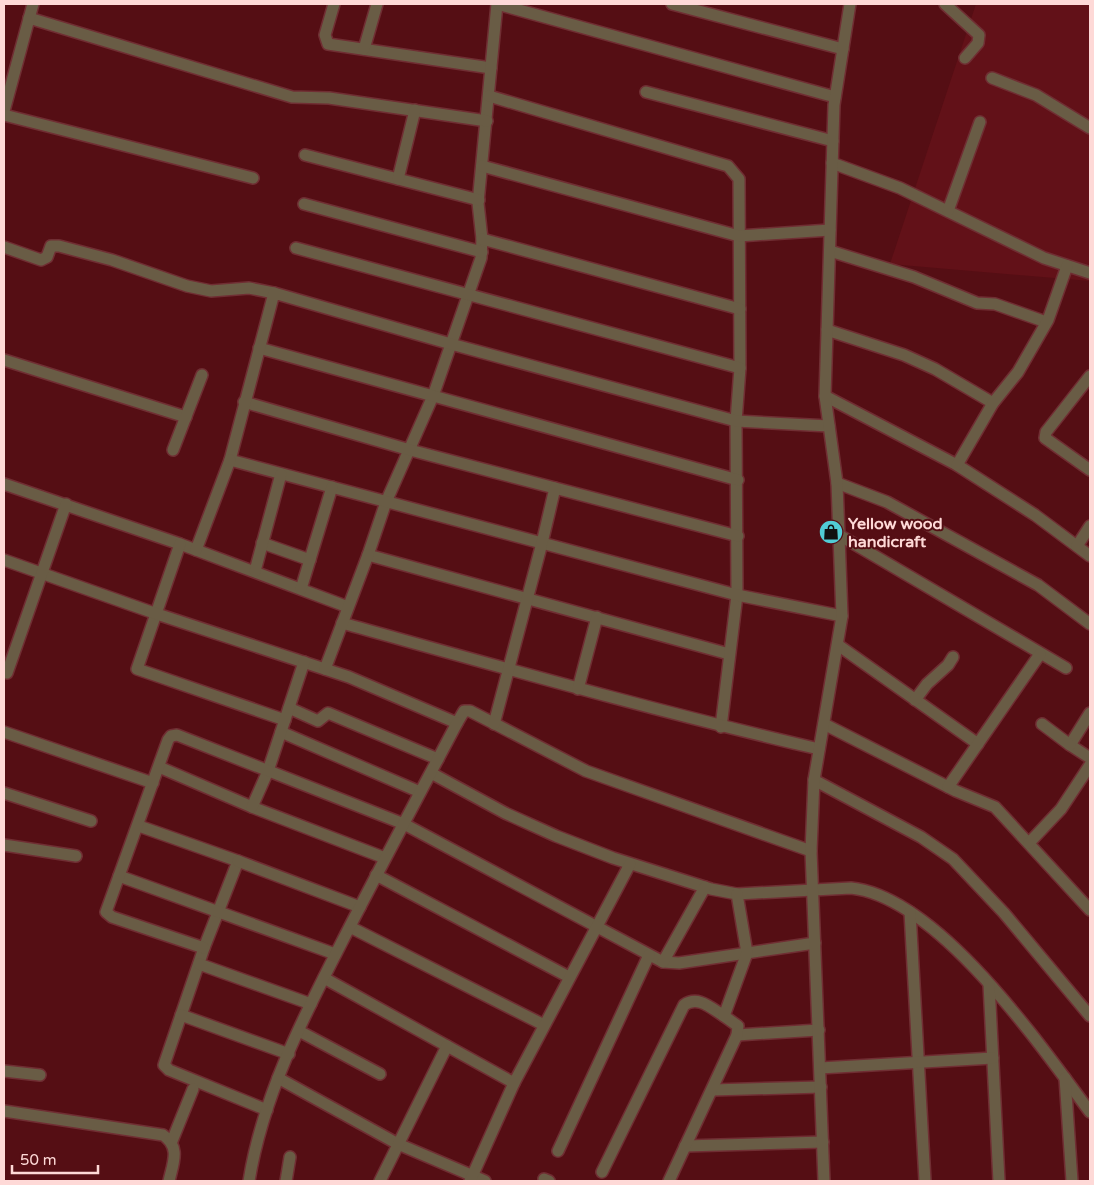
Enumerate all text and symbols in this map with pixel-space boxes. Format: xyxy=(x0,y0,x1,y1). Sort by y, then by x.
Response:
place label: Yellow wood handicraft xyxy=(848,514,943,552)
shop icon: Yellow wood handicraft xyxy=(818,519,844,545)
scale bar xyxy=(12,1142,99,1174)
text: 50 m xyxy=(20,1151,57,1169)

